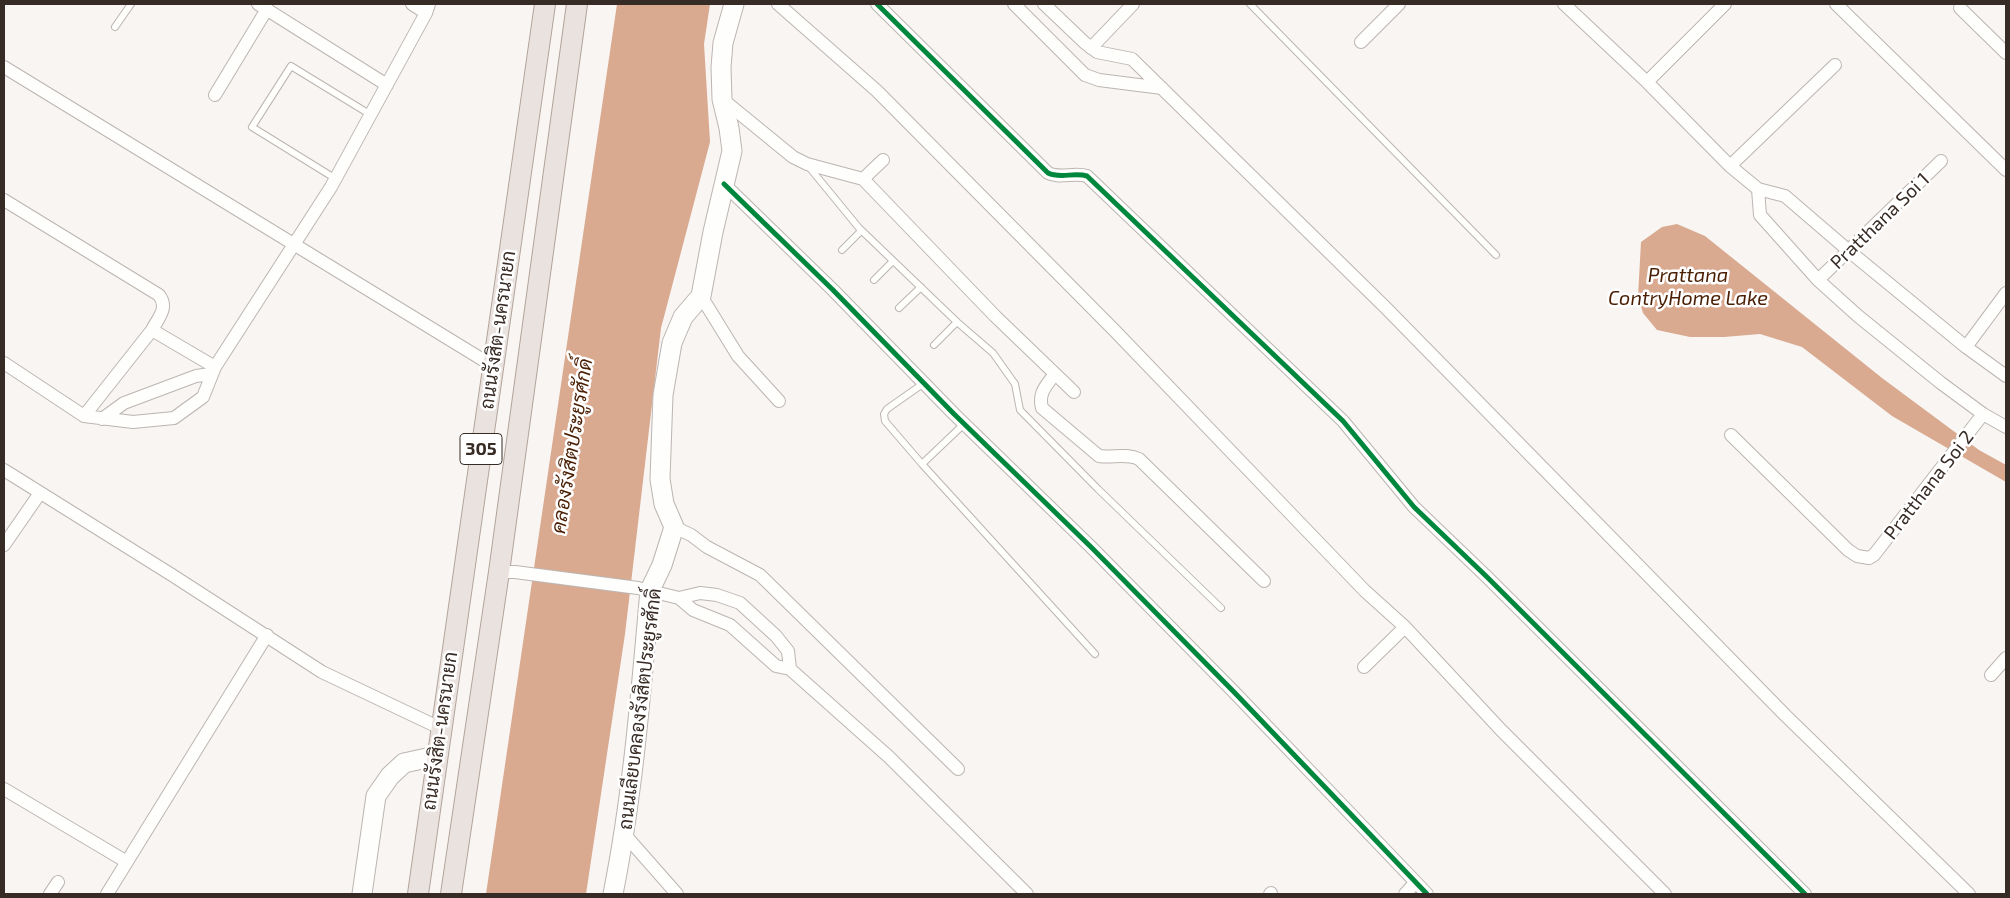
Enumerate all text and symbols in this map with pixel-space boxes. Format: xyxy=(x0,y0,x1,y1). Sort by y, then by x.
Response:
street label: Pratthana Soi 1 xyxy=(1826,168,1934,274)
street label: ถนนรังสิต-นครนายก xyxy=(476,249,520,411)
water label: Prattana ContryHome Lake xyxy=(1608,263,1768,310)
water label: คลองรังสิตประยูรศักดิ์ xyxy=(546,357,598,535)
street label: Pratthana Soi 2 xyxy=(1879,426,1979,544)
road number: 305 xyxy=(460,434,502,464)
street label: ถนนเลียบคลองรังสิตประยูรศักดิ์ xyxy=(614,587,666,831)
street label: ถนนรังสิต-นครนายก xyxy=(418,650,462,812)

